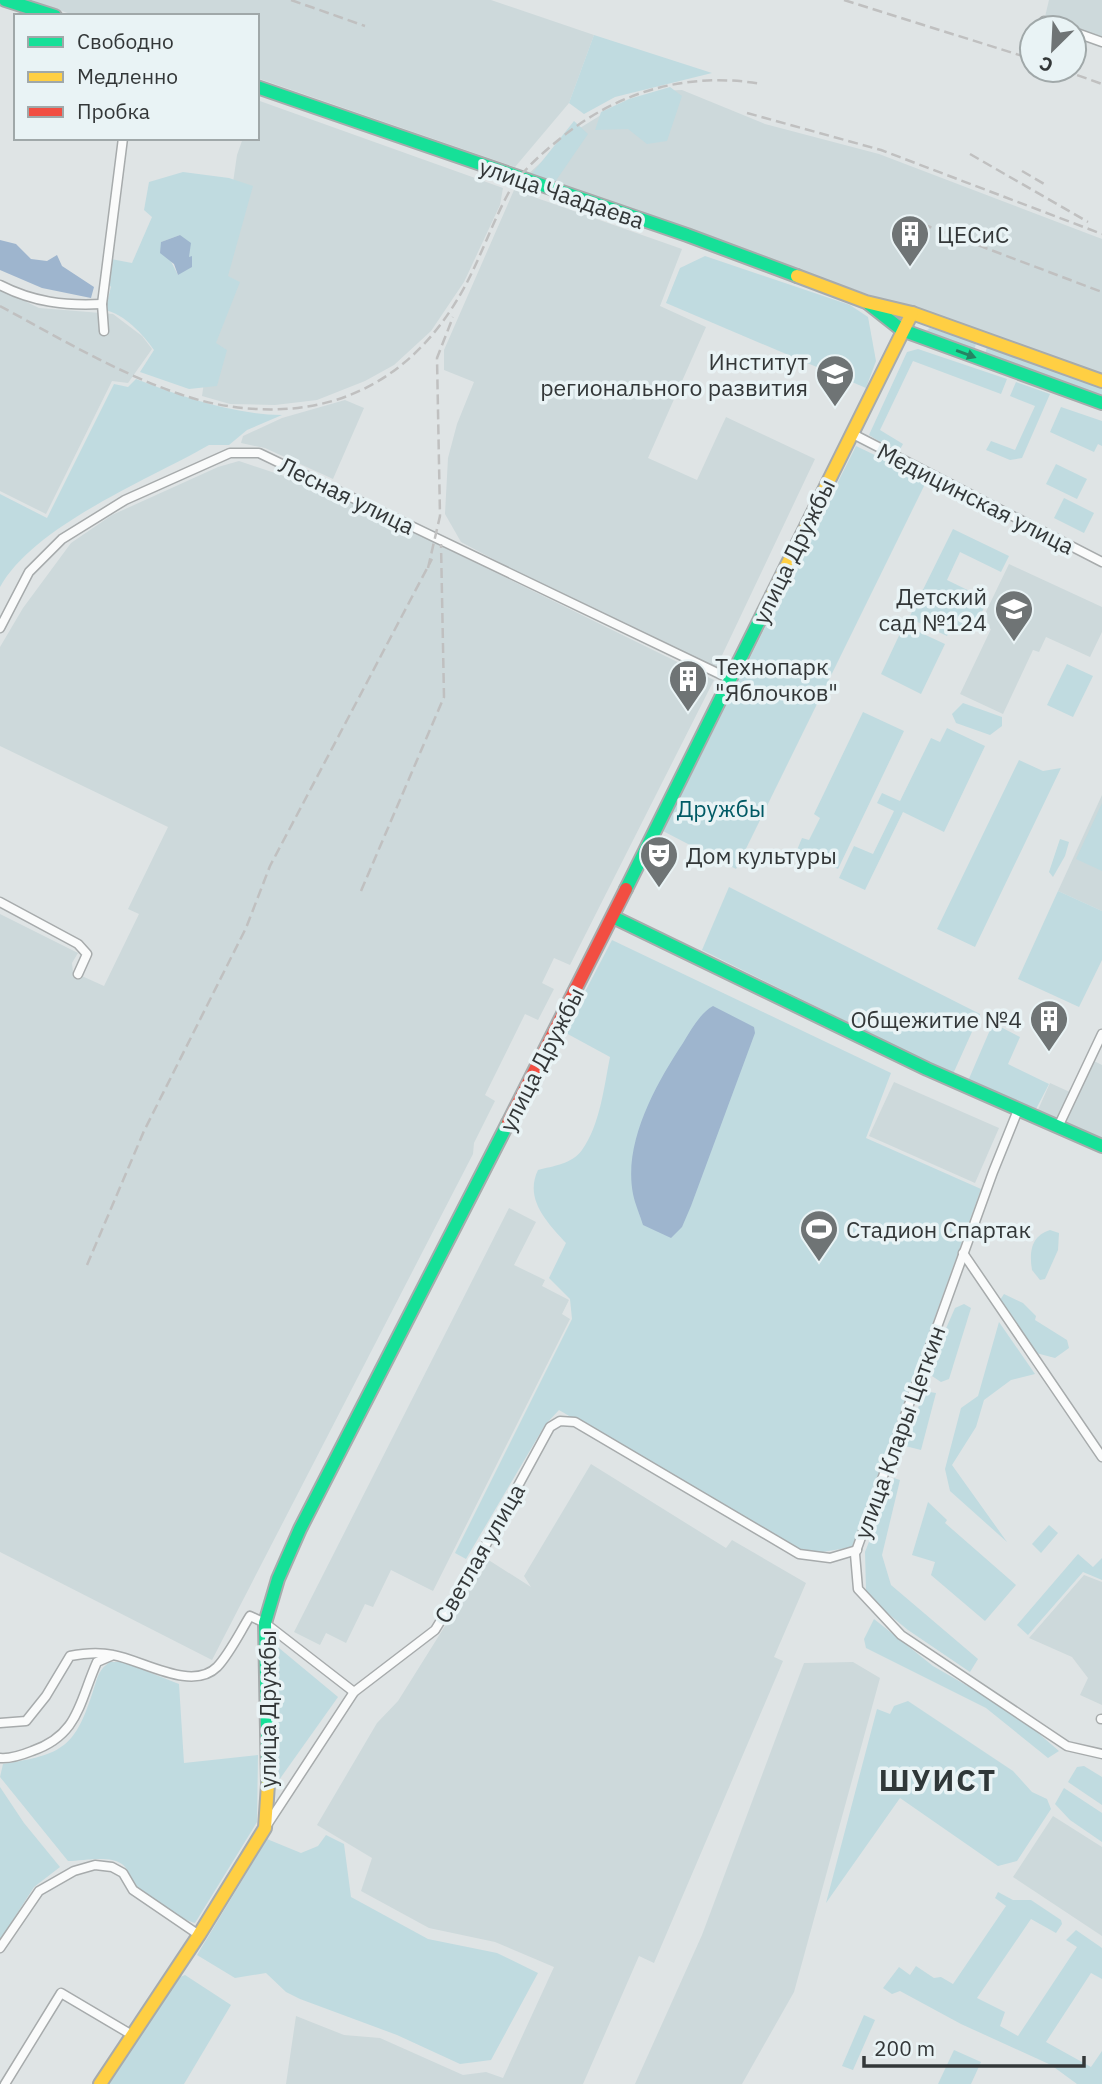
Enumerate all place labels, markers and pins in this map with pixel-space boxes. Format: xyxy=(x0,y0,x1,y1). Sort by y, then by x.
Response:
building icon: ЦЕСиС xyxy=(889,213,931,268)
place label: ЦЕСиС xyxy=(937,219,1009,249)
place label: Институт регионального развития xyxy=(540,346,808,402)
school or university icon: Институт регионального развития xyxy=(814,353,856,408)
place label: Детский сад №124 xyxy=(878,581,987,637)
school or university icon: Детский сад №124 xyxy=(993,588,1035,643)
place label: Технопарк "Яблочков" xyxy=(715,651,838,707)
building icon: Технопарк "Яблочков" xyxy=(667,658,709,713)
theatre icon: Дом культуры xyxy=(638,834,680,889)
place label: Дом культуры xyxy=(686,840,837,870)
building icon: Общежитие №4 xyxy=(1028,998,1070,1053)
place label: Общежитие №4 xyxy=(850,1004,1022,1034)
sports icon: Стадион Спартак xyxy=(798,1208,840,1263)
place label: Стадион Спартак xyxy=(846,1214,1031,1244)

